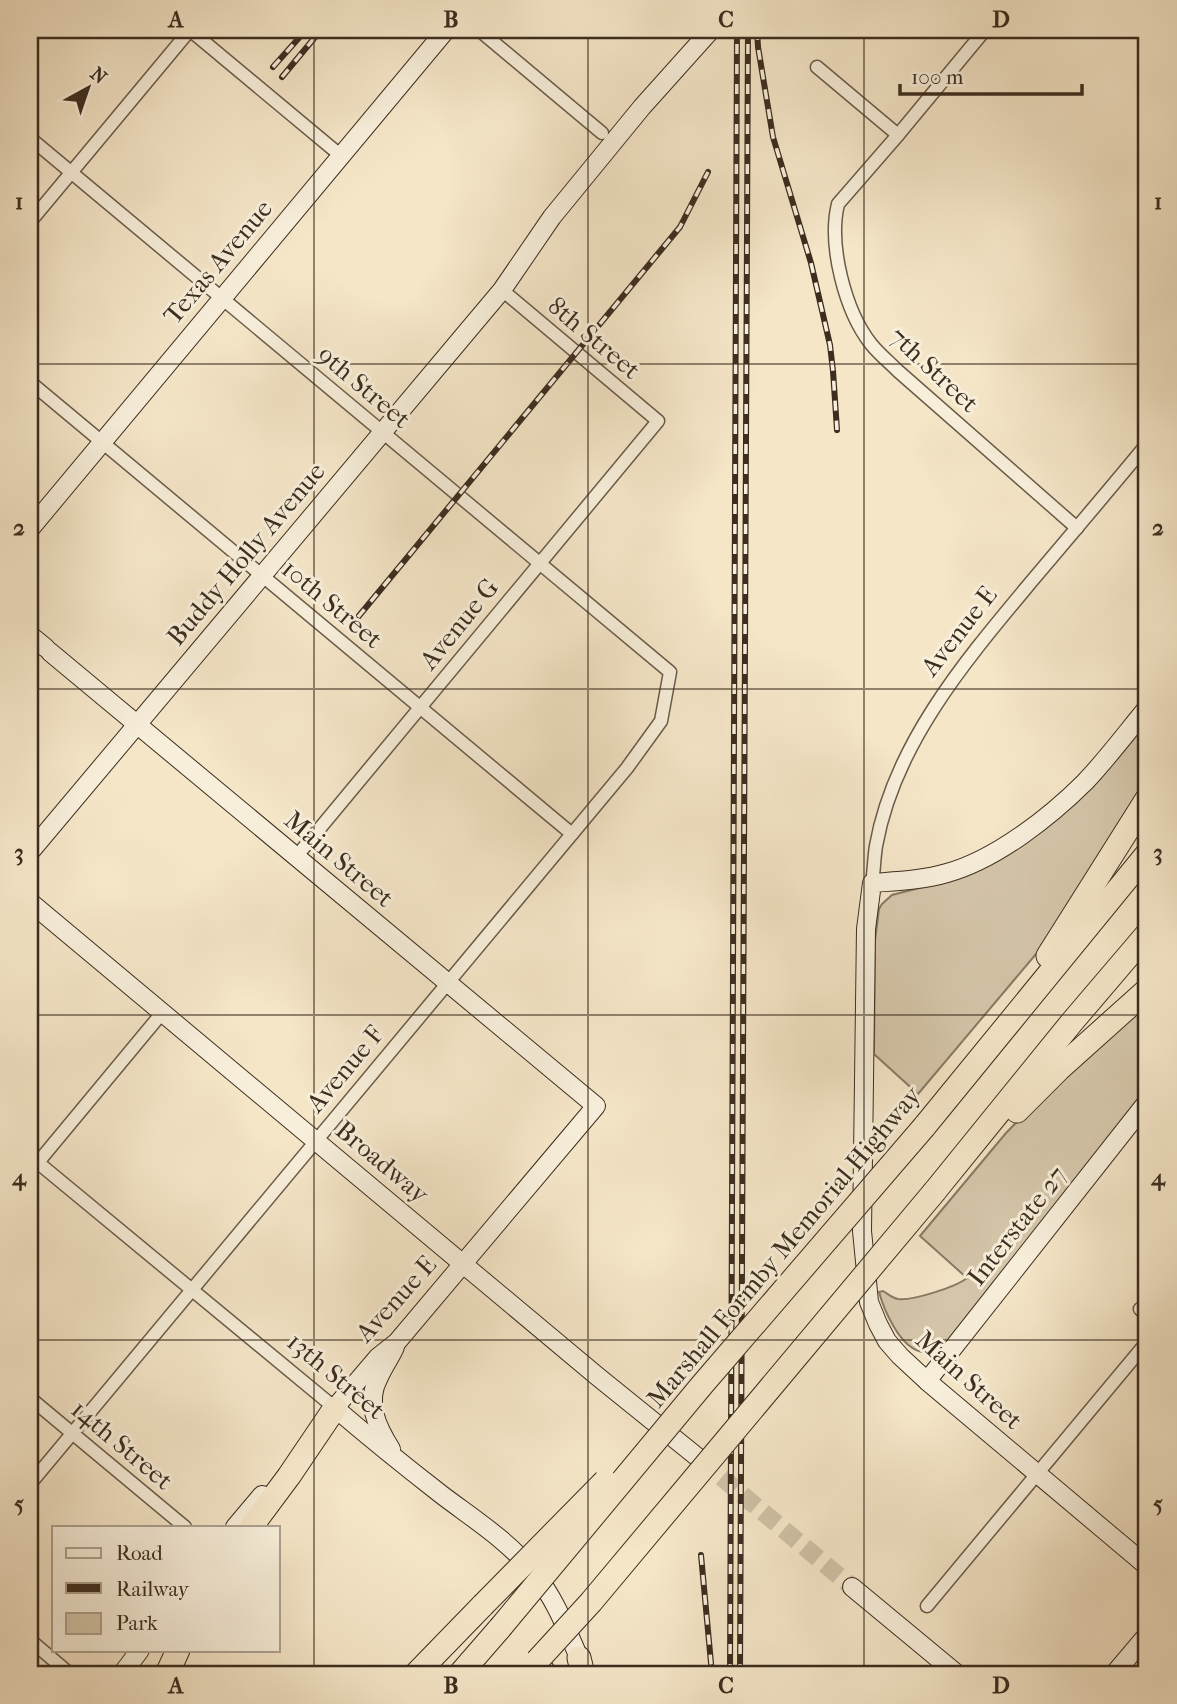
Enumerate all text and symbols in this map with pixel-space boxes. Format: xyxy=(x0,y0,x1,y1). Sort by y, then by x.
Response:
text: A xyxy=(167,6,185,33)
text: B xyxy=(444,6,459,33)
text: C xyxy=(718,6,734,33)
text: D xyxy=(992,6,1010,33)
north arrow xyxy=(52,52,122,122)
scale bar xyxy=(900,52,1082,96)
text: N xyxy=(86,63,111,89)
text: 100 m xyxy=(911,65,964,89)
text: 1 xyxy=(15,188,23,215)
text: 1 xyxy=(1154,188,1162,215)
street label: Texas Avenue xyxy=(157,193,279,330)
street label: 8th Street xyxy=(541,290,647,386)
street label: 7th Street xyxy=(883,321,986,420)
street label: 9th Street xyxy=(311,339,417,435)
street label: Buddy Holly Avenue xyxy=(160,456,332,652)
text: 2 xyxy=(13,514,25,541)
text: 2 xyxy=(1152,514,1164,541)
street label: 10th Street xyxy=(275,553,389,655)
street label: Avenue G xyxy=(412,572,505,676)
street label: Avenue E xyxy=(914,580,1004,683)
street label: Main Street xyxy=(278,804,400,914)
text: 3 xyxy=(14,839,24,866)
text: 3 xyxy=(1153,839,1163,866)
street label: Avenue F xyxy=(299,1019,390,1119)
street label: Marshall Formby Memorial Highway xyxy=(640,1079,928,1414)
street label: Broadway xyxy=(329,1114,436,1210)
street label: Interstate 27 xyxy=(961,1160,1073,1292)
text: 4 xyxy=(11,1164,27,1191)
text: 4 xyxy=(1150,1164,1166,1191)
street label: Avenue E xyxy=(349,1249,443,1349)
street label: Main Street xyxy=(909,1324,1029,1436)
street label: 13th Street xyxy=(281,1326,392,1426)
street label: 14th Street xyxy=(65,1394,180,1497)
text: 5 xyxy=(14,1490,24,1517)
text: 5 xyxy=(1153,1490,1163,1517)
legend xyxy=(52,1526,280,1652)
text: Road xyxy=(116,1541,163,1565)
text: Railway xyxy=(116,1577,190,1601)
text: Park xyxy=(116,1611,158,1635)
text: A xyxy=(167,1672,185,1699)
text: B xyxy=(444,1672,459,1699)
text: C xyxy=(718,1672,734,1699)
text: D xyxy=(992,1672,1010,1699)

